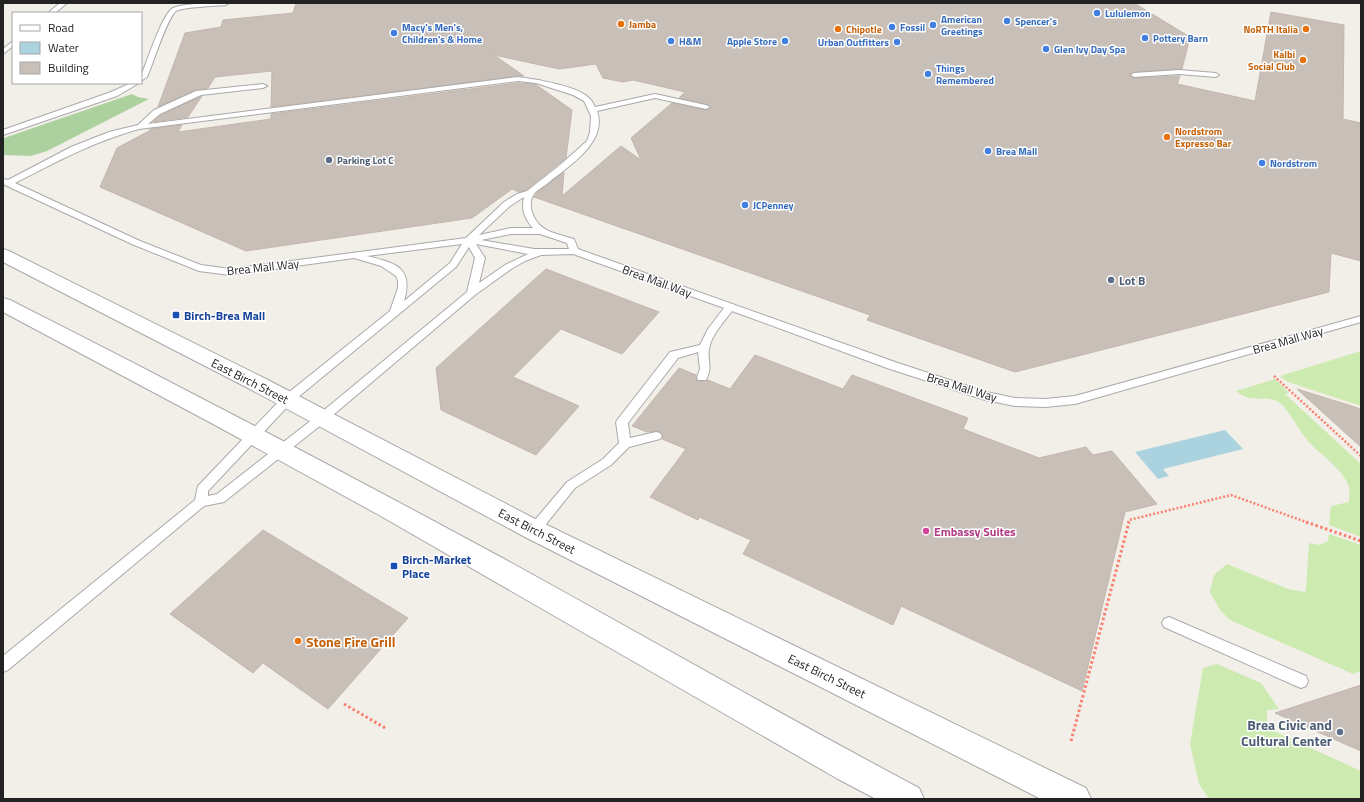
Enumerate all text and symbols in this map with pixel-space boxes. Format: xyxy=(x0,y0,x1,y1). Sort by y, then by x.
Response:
place label: Lululemon xyxy=(1105,6,1151,21)
marker: Lululemon xyxy=(1092,8,1102,18)
legend xyxy=(12,12,142,84)
place label: American Greetings xyxy=(941,12,983,39)
place label: Spencer's xyxy=(1015,14,1057,29)
marker: Spencer's xyxy=(1002,16,1012,26)
place label: Jamba xyxy=(629,17,656,32)
text: Road xyxy=(48,18,74,37)
marker: Jamba xyxy=(616,19,626,29)
place label: Macy's Men's, Children's & Home xyxy=(402,20,482,47)
place label: Fossil xyxy=(900,20,925,35)
marker: American Greetings xyxy=(928,20,938,30)
place label: Chipotle xyxy=(846,22,882,37)
marker: Fossil xyxy=(887,22,897,32)
place label: NoRTH Italia xyxy=(1243,22,1298,37)
marker: Chipotle xyxy=(833,24,843,34)
marker: NoRTH Italia xyxy=(1301,24,1311,34)
marker: Macy's Men's, Children's & Home xyxy=(389,28,399,38)
place label: Pottery Barn xyxy=(1153,31,1208,46)
marker: Pottery Barn xyxy=(1140,33,1150,43)
place label: H&M xyxy=(679,34,701,49)
place label: Apple Store xyxy=(727,34,777,49)
place label: Urban Outfitters xyxy=(818,35,889,50)
marker: H&M xyxy=(666,36,676,46)
marker: Apple Store xyxy=(780,36,790,46)
marker: Urban Outfitters xyxy=(892,37,902,47)
text: Water xyxy=(48,38,79,57)
place label: Glen Ivy Day Spa xyxy=(1054,42,1125,57)
marker: Glen Ivy Day Spa xyxy=(1041,44,1051,54)
place label: Kalbi Social Club xyxy=(1248,47,1296,74)
marker: Kalbi Social Club xyxy=(1298,55,1308,65)
text: Building xyxy=(48,58,89,77)
place label: Things Remembered xyxy=(936,61,994,88)
marker: Things Remembered xyxy=(923,69,933,79)
place label: Nordstrom Expresso Bar xyxy=(1175,124,1232,151)
marker: Nordstrom Expresso Bar xyxy=(1162,132,1172,142)
place label: Brea Mall xyxy=(996,144,1038,159)
marker: Brea Mall xyxy=(983,146,993,156)
place label: Parking Lot C xyxy=(337,153,394,168)
marker: Parking Lot C xyxy=(324,155,334,165)
place label: Nordstrom xyxy=(1270,156,1317,171)
marker: Nordstrom xyxy=(1257,158,1267,168)
place label: JCPenney xyxy=(753,198,794,213)
marker: JCPenney xyxy=(740,200,750,210)
street label: Brea Mall Way xyxy=(226,254,300,280)
street label: Brea Mall Way xyxy=(620,260,695,302)
place label: Lot B xyxy=(1119,271,1145,290)
marker: Lot B xyxy=(1106,275,1116,285)
place label: Birch-Brea Mall xyxy=(184,306,265,325)
marker: Birch-Brea Mall xyxy=(171,310,181,320)
street label: Brea Mall Way xyxy=(1250,321,1326,359)
street label: East Birch Street xyxy=(208,353,293,409)
street label: Brea Mall Way xyxy=(924,367,1000,407)
street label: East Birch Street xyxy=(495,503,580,559)
place label: Embassy Suites xyxy=(934,522,1016,541)
marker: Embassy Suites xyxy=(921,526,931,536)
place label: Birch-Market Place xyxy=(402,550,472,583)
marker: Birch-Market Place xyxy=(389,561,399,571)
place label: Stone Fire Grill xyxy=(306,631,395,652)
marker: Stone Fire Grill xyxy=(293,636,303,646)
street label: East Birch Street xyxy=(785,649,870,703)
place label: Brea Civic and Cultural Center xyxy=(1241,714,1332,751)
marker: Brea Civic and Cultural Center xyxy=(1335,727,1345,737)

